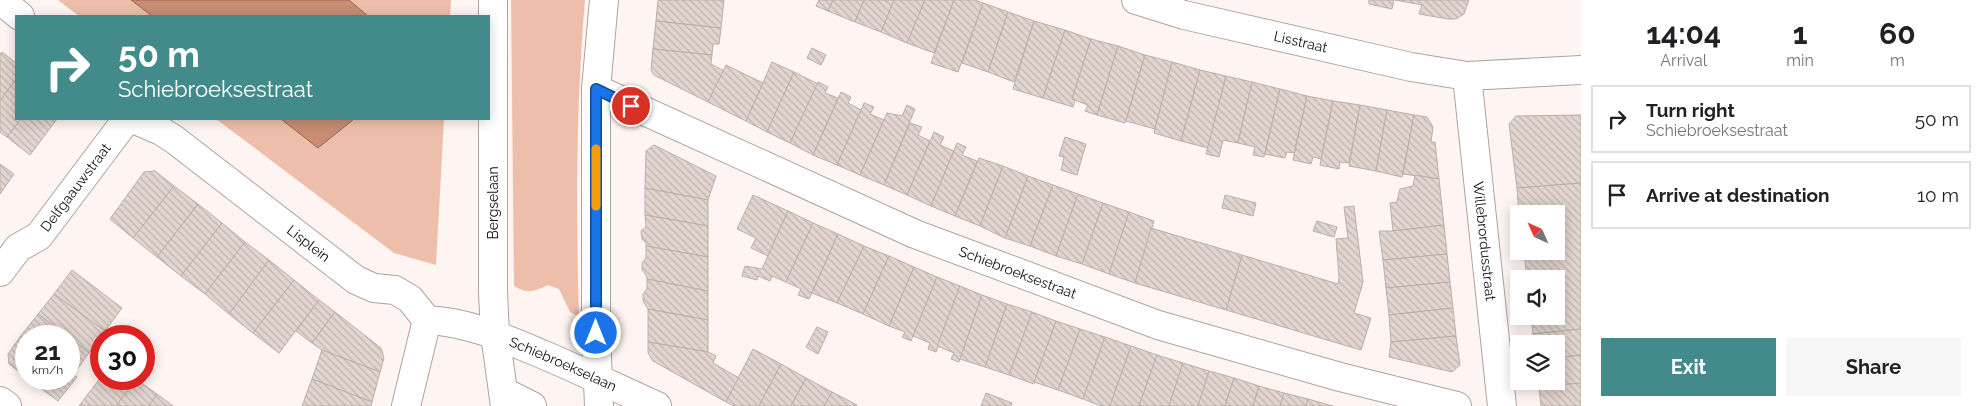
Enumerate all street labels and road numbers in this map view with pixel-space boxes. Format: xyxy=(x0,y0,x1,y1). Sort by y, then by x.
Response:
street label: Lisstraat xyxy=(1272,28,1329,56)
street label: Delfgaauwstraat xyxy=(37,140,114,235)
street label: Bergselaan xyxy=(485,166,501,240)
street label: Willebrordusstraat xyxy=(1470,181,1499,302)
street label: Lisplein xyxy=(284,222,333,265)
street label: Schiebroeksestraat xyxy=(957,243,1079,302)
street label: Schiebroekselaan xyxy=(507,333,619,394)

